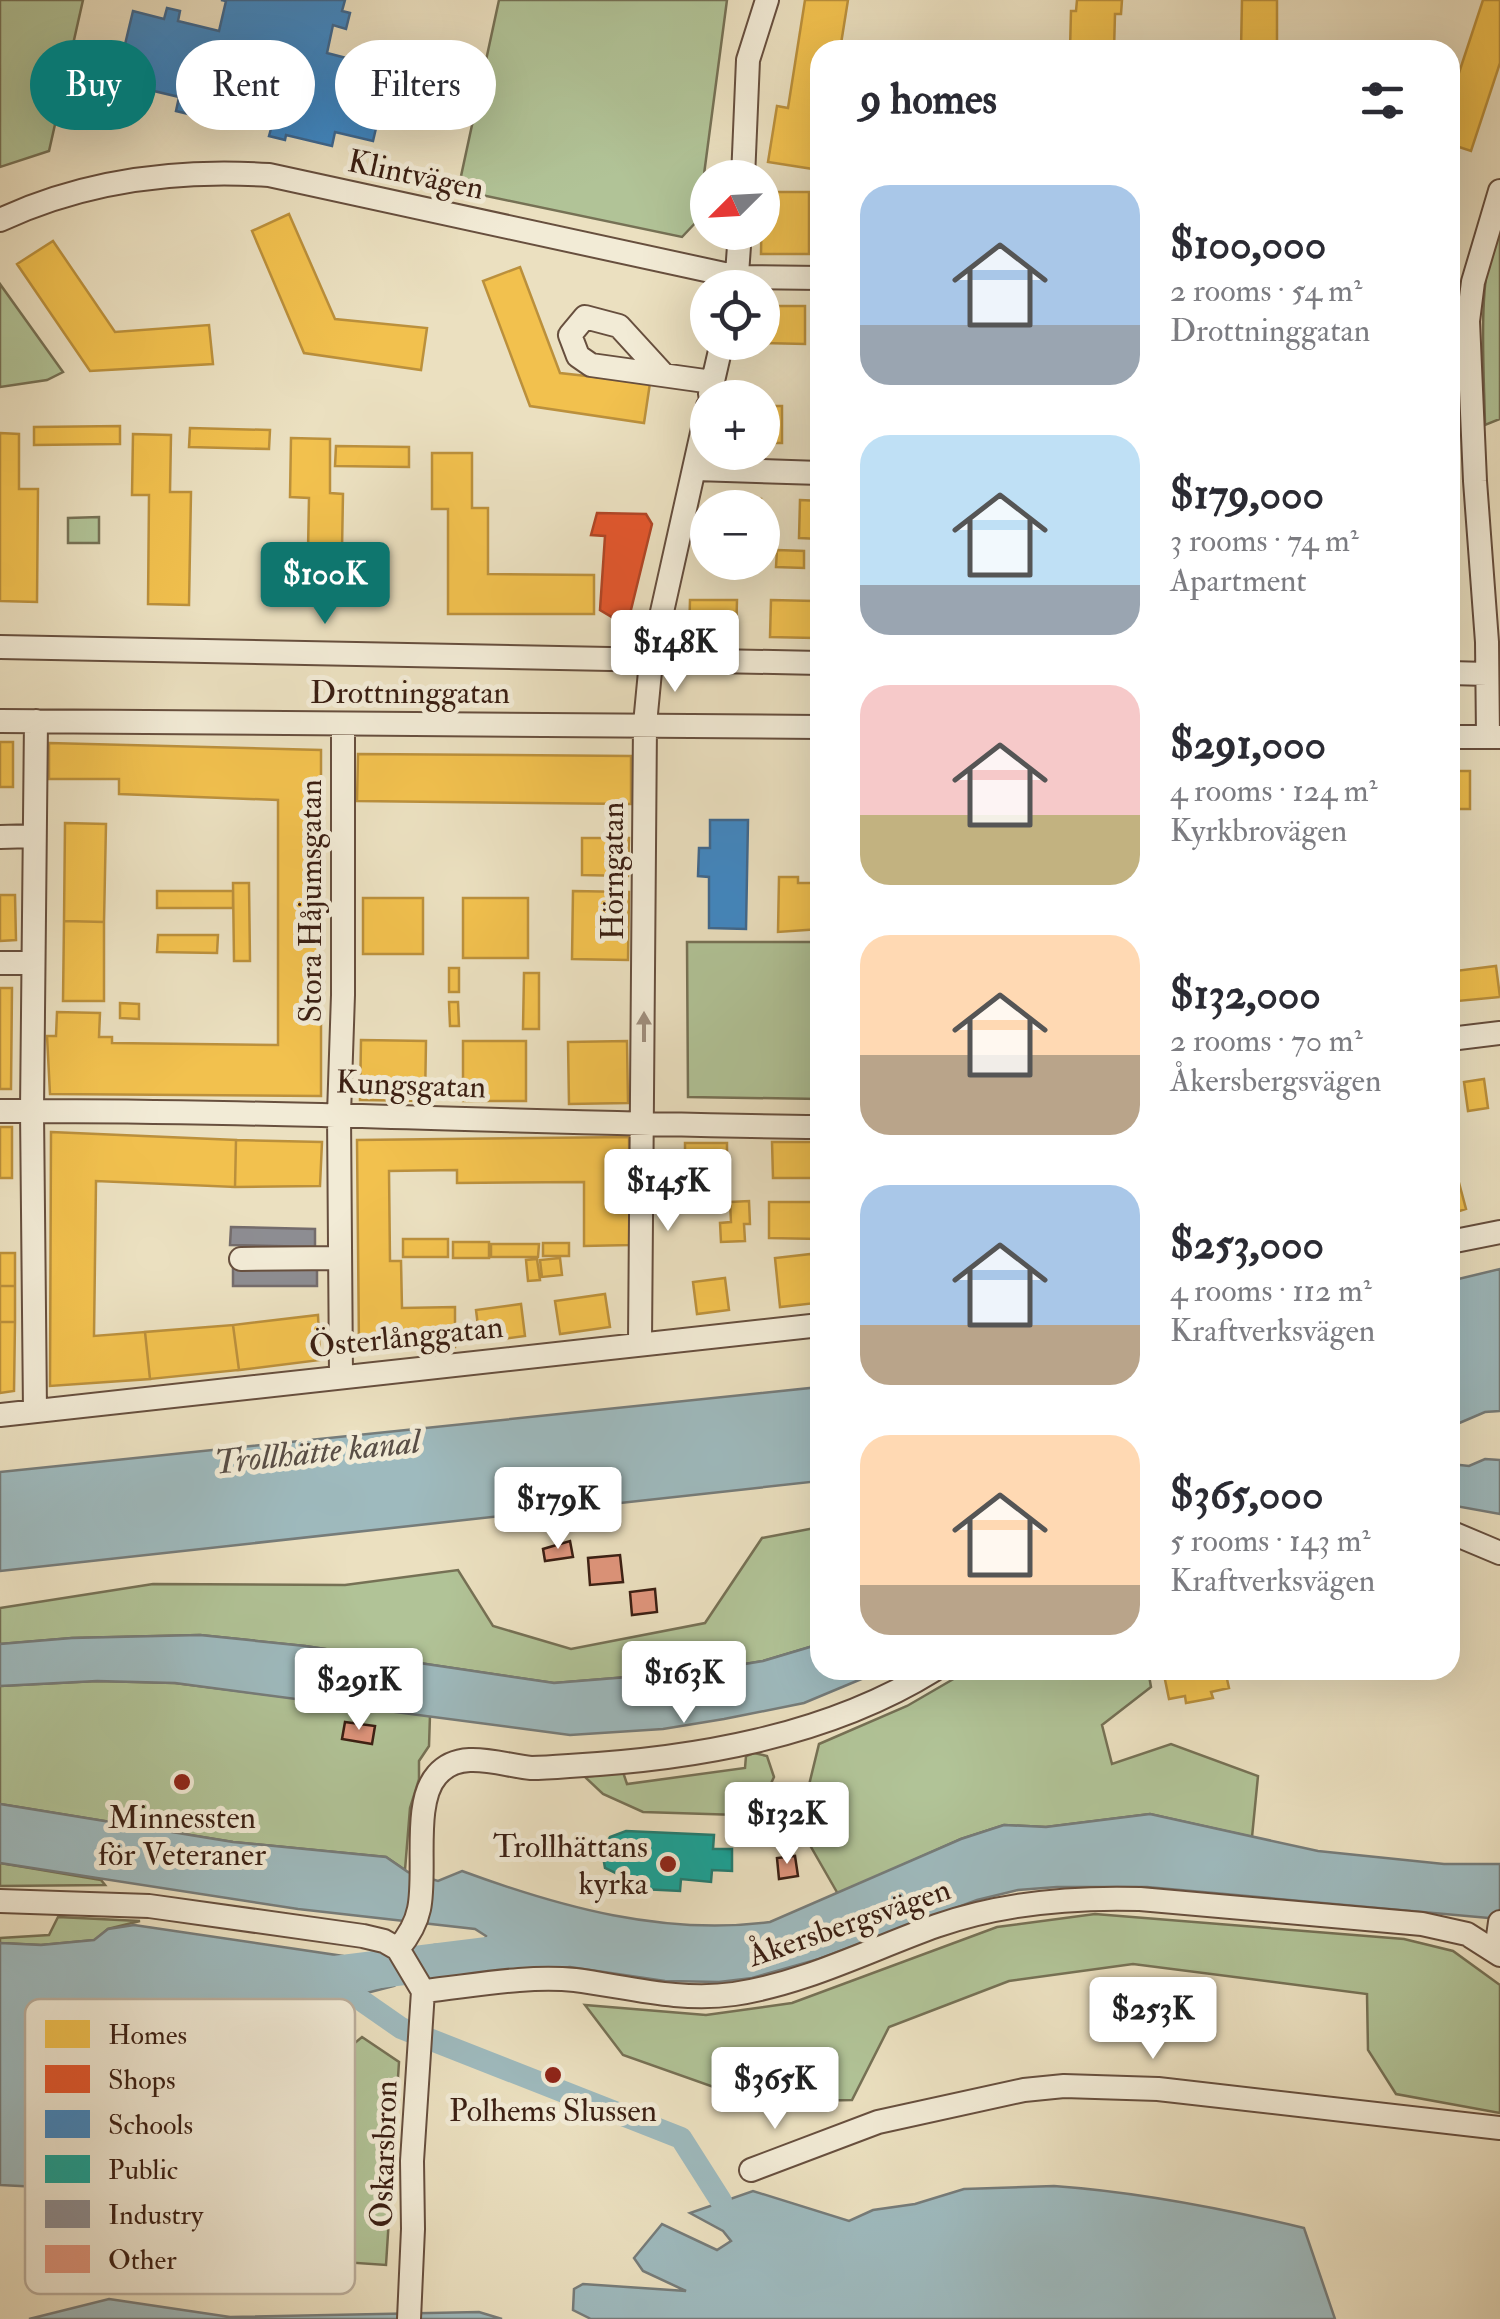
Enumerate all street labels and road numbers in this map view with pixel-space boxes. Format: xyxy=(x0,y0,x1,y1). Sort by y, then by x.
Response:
street label: Klintvägen xyxy=(344,141,488,209)
street label: Drottninggatan xyxy=(310,673,510,713)
street label: Stora Håjumsgatan xyxy=(291,779,331,1023)
street label: Hörngatan xyxy=(593,802,633,940)
street label: Kungsgatan xyxy=(335,1062,487,1108)
street label: Österlånggatan xyxy=(307,1307,505,1367)
street label: Åkersbergsvägen xyxy=(742,1870,956,1977)
street label: Oskarsbron xyxy=(361,2080,407,2228)

